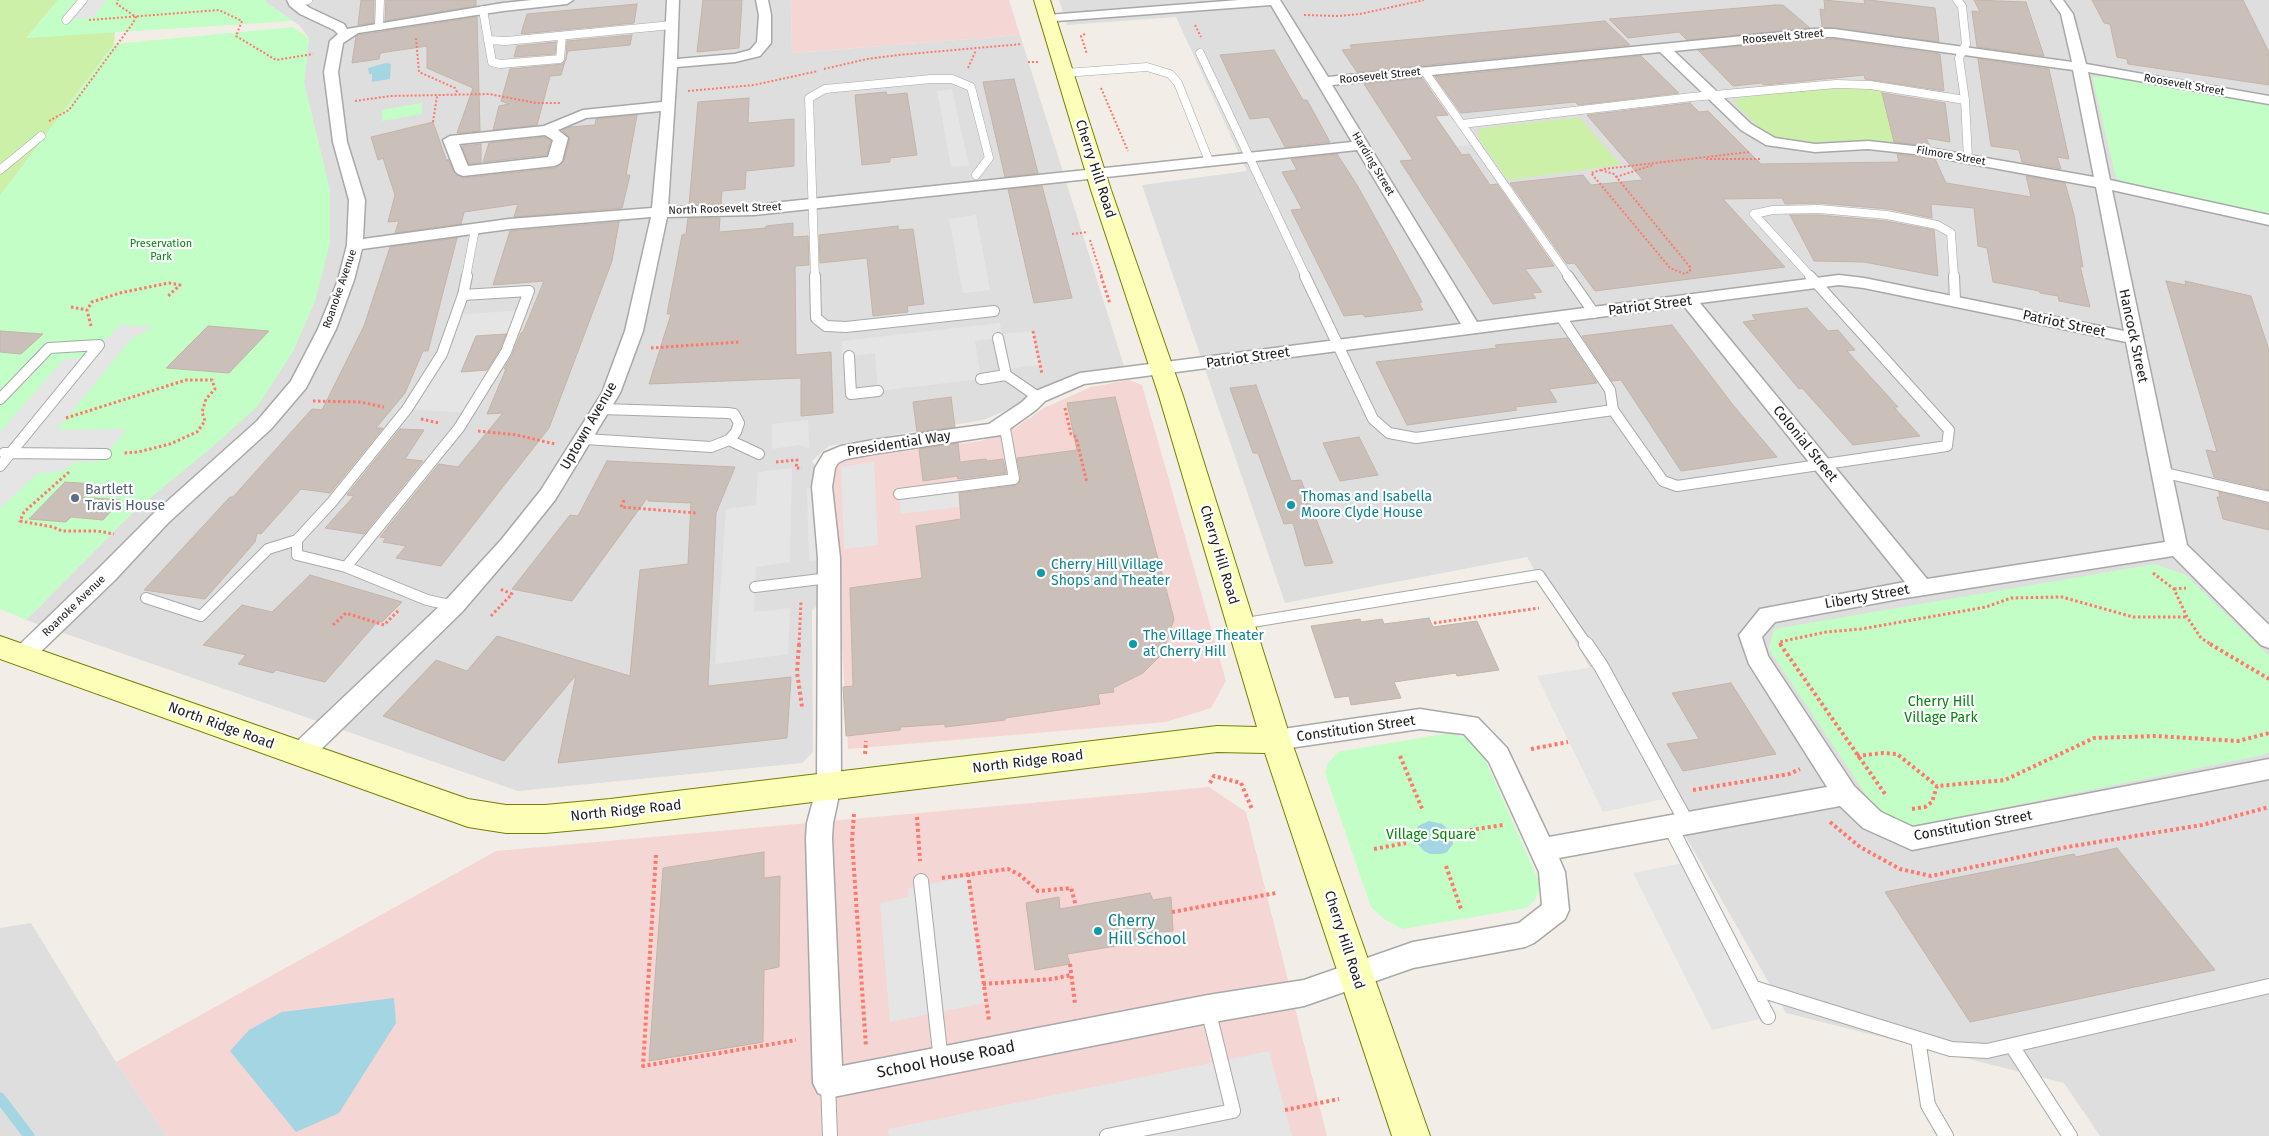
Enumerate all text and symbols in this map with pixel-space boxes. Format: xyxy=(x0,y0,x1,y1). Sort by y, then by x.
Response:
street label: Roosevelt Street xyxy=(1742,27,1824,47)
street label: Roosevelt Street xyxy=(1339,65,1421,87)
street label: Roosevelt Street xyxy=(2143,71,2225,99)
street label: Cherry Hill Road xyxy=(1071,118,1119,220)
street label: Harding Street xyxy=(1349,130,1397,198)
street label: Filmore Street xyxy=(1915,143,1987,169)
street label: North Roosevelt Street xyxy=(668,200,782,218)
park label: Preservation Park xyxy=(130,237,192,263)
street label: Roanoke Avenue xyxy=(320,248,360,330)
street label: Hancock Street xyxy=(2115,288,2151,384)
street label: Patriot Street xyxy=(1607,293,1693,319)
street label: Patriot Street xyxy=(2021,307,2107,341)
street label: Patriot Street xyxy=(1205,344,1291,372)
street label: Uptown Avenue xyxy=(557,379,621,473)
street label: Colonial Street xyxy=(1769,402,1841,486)
street label: Presidential Way xyxy=(846,427,952,461)
place label: Bartlett Travis House xyxy=(85,482,165,514)
place label: Thomas and Isabella Moore Clyde House xyxy=(1301,489,1432,522)
marker: Bartlett Travis House xyxy=(69,492,81,504)
marker: Thomas and Isabella Moore Clyde House xyxy=(1285,499,1297,511)
street label: Cherry Hill Road xyxy=(1196,503,1242,607)
place label: Cherry Hill Village Shops and Theater xyxy=(1051,557,1170,590)
marker: Cherry Hill Village Shops and Theater xyxy=(1035,567,1047,579)
street label: Roanoke Avenue xyxy=(40,573,108,639)
street label: Liberty Street xyxy=(1823,581,1911,613)
place label: The Village Theater at Cherry Hill xyxy=(1143,628,1264,660)
marker: The Village Theater at Cherry Hill xyxy=(1127,638,1139,650)
park label: Cherry Hill Village Park xyxy=(1904,694,1978,726)
street label: North Ridge Road xyxy=(166,699,276,753)
street label: Constitution Street xyxy=(1296,712,1416,746)
street label: North Ridge Road xyxy=(972,747,1084,777)
street label: North Ridge Road xyxy=(570,797,682,825)
street label: Constitution Street xyxy=(1913,807,2033,845)
park label: Village Square xyxy=(1386,827,1476,843)
street label: Cherry Hill Road xyxy=(1320,889,1368,991)
place label: Cherry Hill School xyxy=(1108,912,1186,950)
marker: Cherry Hill School xyxy=(1092,925,1104,937)
street label: School House Road xyxy=(875,1037,1017,1083)

